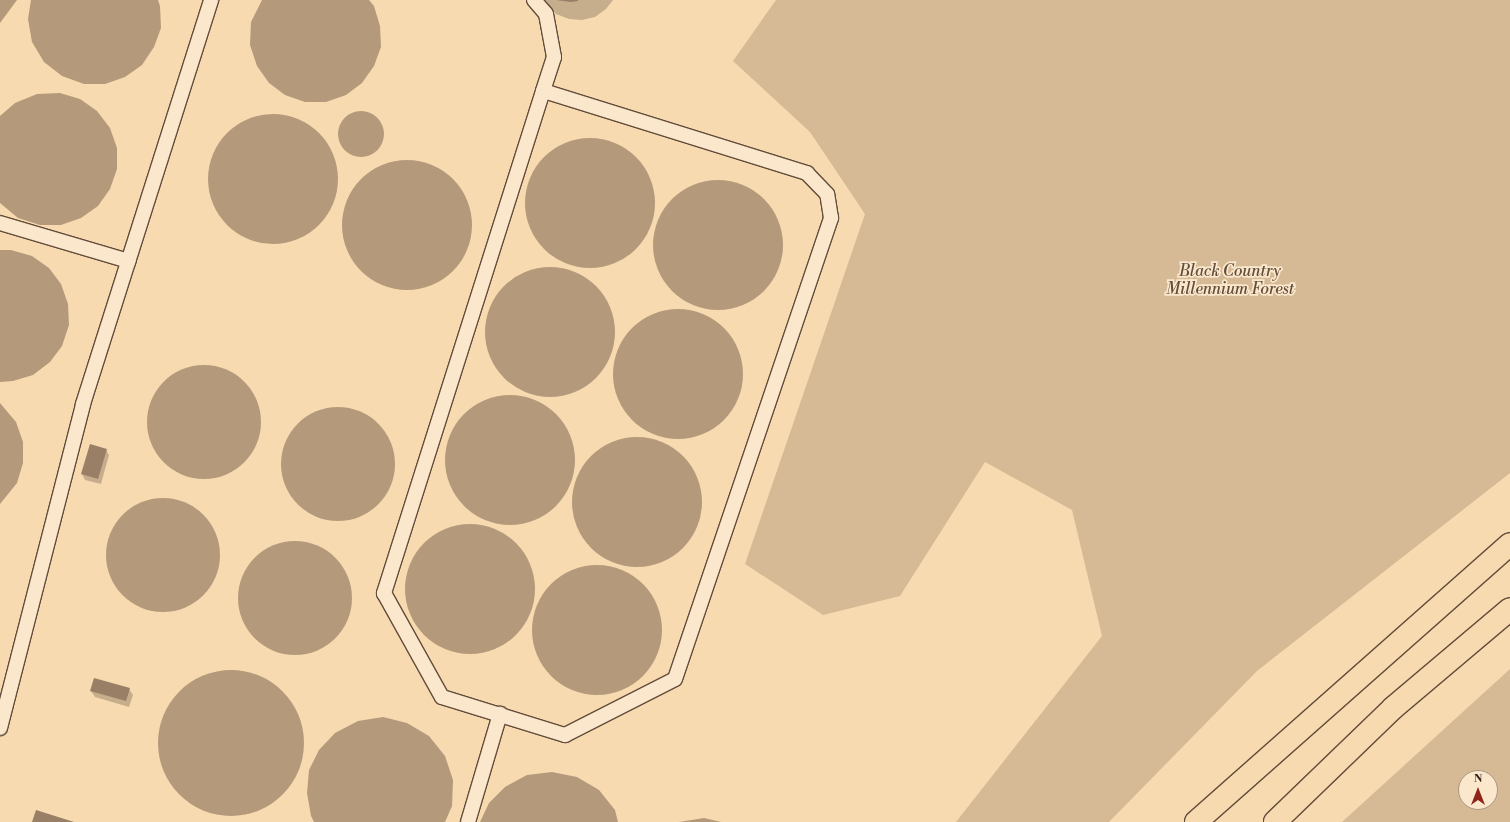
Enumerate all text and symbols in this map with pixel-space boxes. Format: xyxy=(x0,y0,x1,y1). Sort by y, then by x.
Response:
park label: Black Country Millennium Forest xyxy=(1166,261,1294,299)
north arrow xyxy=(1458,770,1498,810)
text: N xyxy=(1474,772,1482,786)

